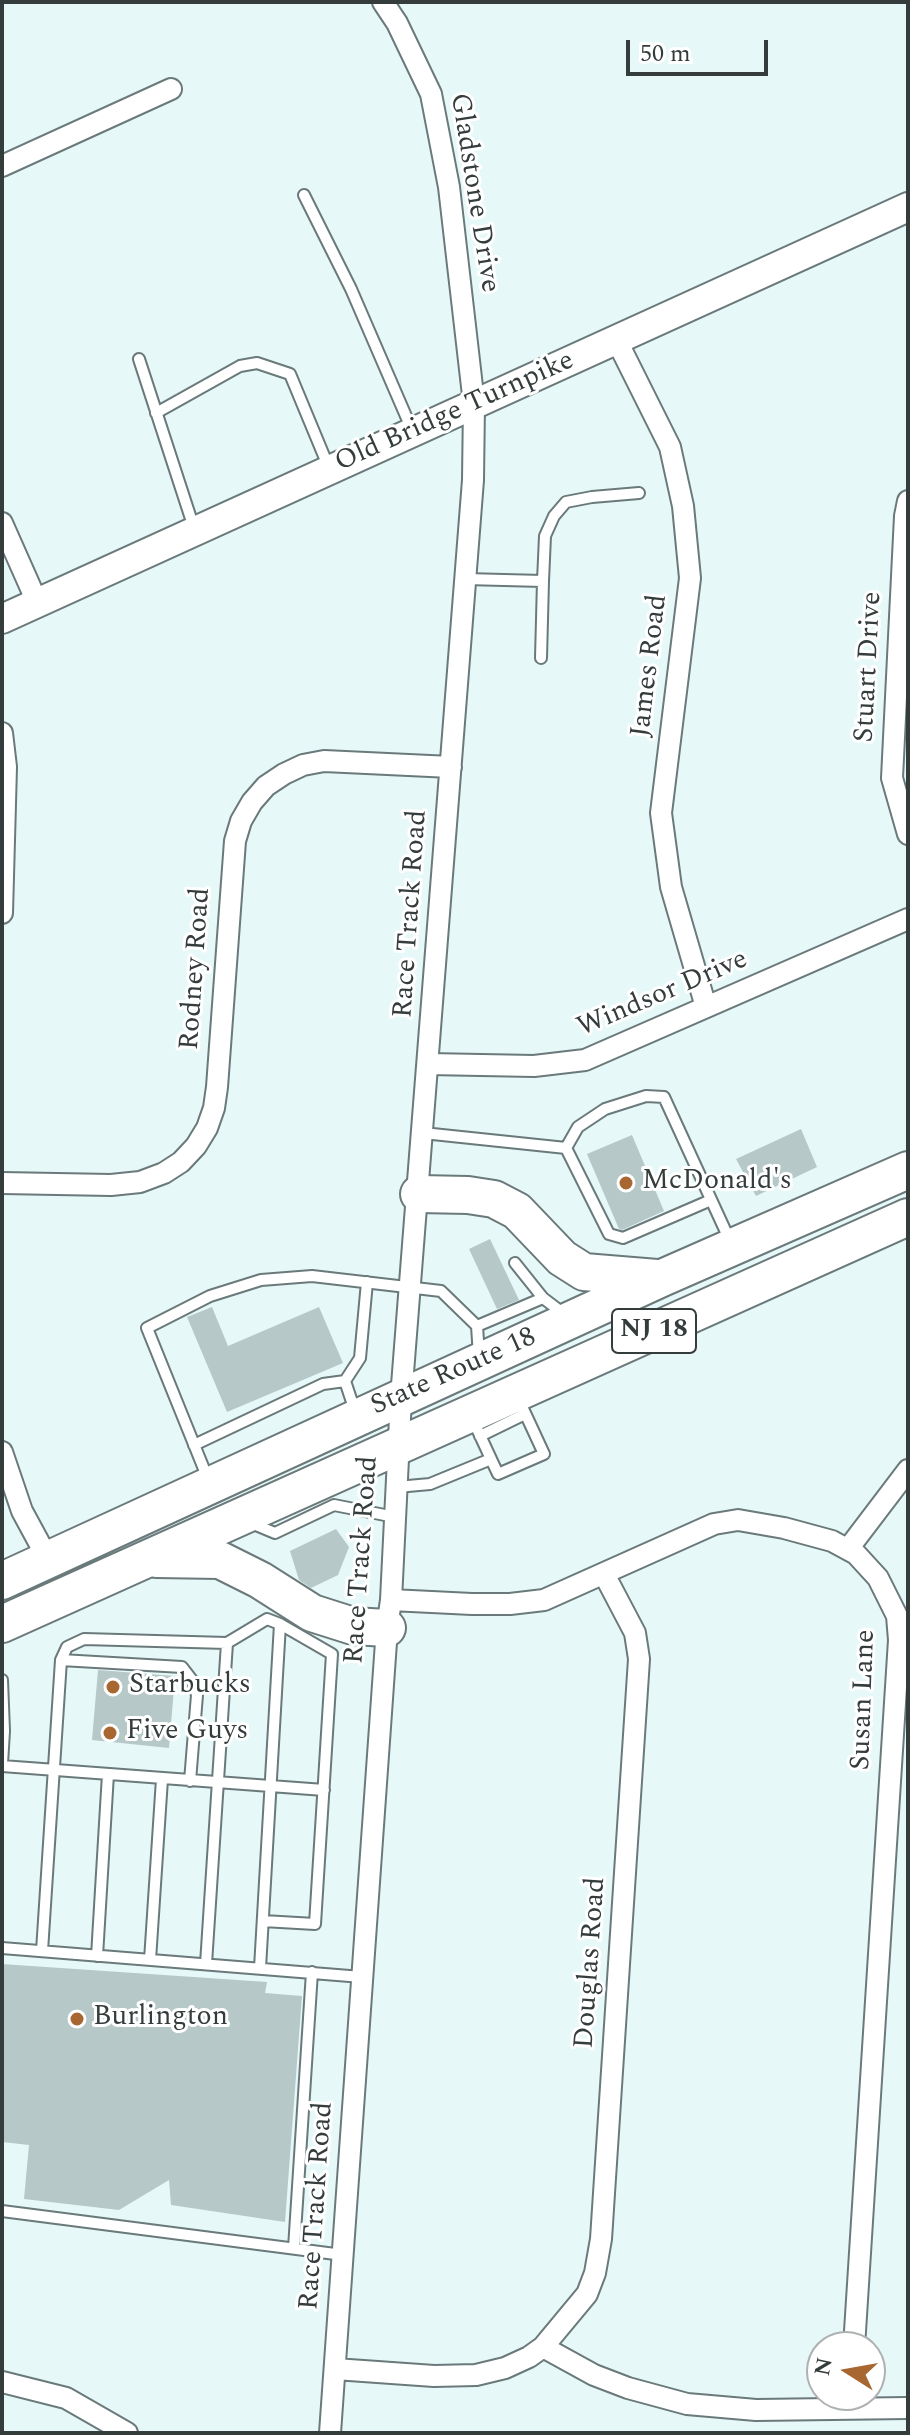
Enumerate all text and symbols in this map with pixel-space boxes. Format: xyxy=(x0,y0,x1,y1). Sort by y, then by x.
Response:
scale bar xyxy=(630,24,772,74)
text: 50 m xyxy=(640,36,691,72)
street label: Gladstone Drive xyxy=(441,91,505,295)
street label: Old Bridge Turnpike xyxy=(330,345,580,481)
street label: Stuart Drive xyxy=(849,591,891,743)
street label: James Road xyxy=(626,593,676,739)
street label: Race Track Road xyxy=(388,809,436,1019)
street label: Rodney Road xyxy=(175,887,219,1051)
street label: Windsor Drive xyxy=(573,944,753,1046)
place label: McDonald's xyxy=(642,1166,792,1200)
marker: McDonald's xyxy=(617,1174,635,1192)
road number: NJ 18 xyxy=(612,1309,696,1353)
street label: State Route 18 xyxy=(366,1322,542,1424)
street label: Race Track Road xyxy=(339,1455,387,1665)
street label: Susan Lane xyxy=(846,1629,884,1771)
place label: Starbucks xyxy=(129,1670,251,1704)
marker: Starbucks xyxy=(104,1678,122,1696)
place label: Five Guys xyxy=(126,1716,248,1750)
marker: Five Guys xyxy=(101,1724,119,1742)
street label: Douglas Road xyxy=(569,1876,615,2050)
place label: Burlington xyxy=(93,2002,228,2036)
marker: Burlington xyxy=(68,2010,86,2028)
street label: Race Track Road xyxy=(294,2101,342,2311)
north arrow xyxy=(806,2331,886,2411)
text: N xyxy=(806,2355,842,2379)

